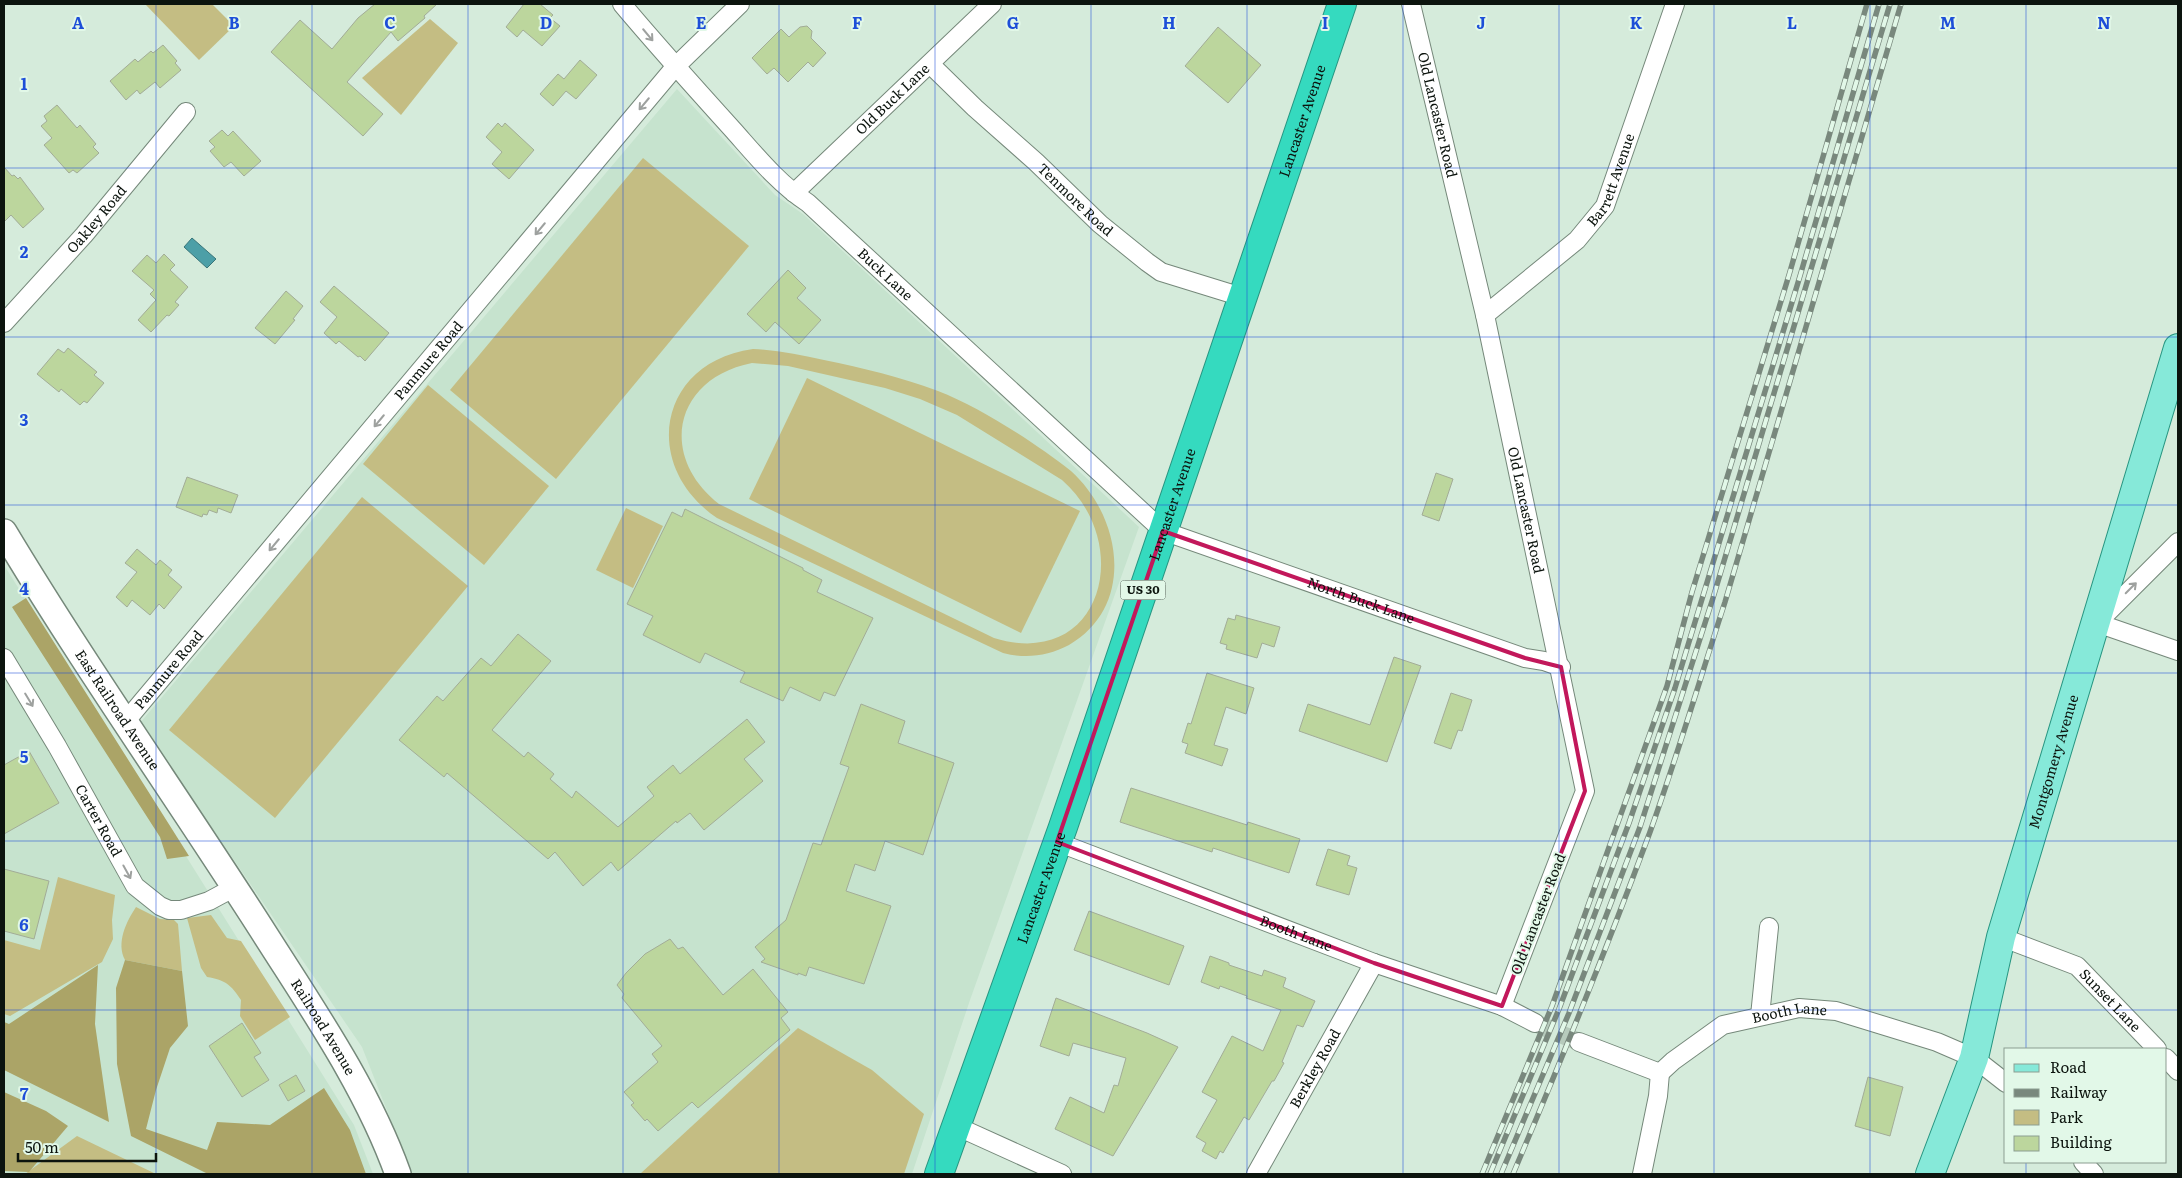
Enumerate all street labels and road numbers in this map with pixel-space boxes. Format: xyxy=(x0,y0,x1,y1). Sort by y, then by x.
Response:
street label: Old Lancaster Road xyxy=(1414,50,1463,180)
street label: Old Buck Lane xyxy=(850,58,933,139)
street label: Lancaster Avenue xyxy=(1273,62,1330,179)
street label: Barrett Avenue xyxy=(1581,130,1639,230)
street label: Tenmore Road xyxy=(1034,158,1118,240)
street label: Oakley Road xyxy=(61,180,131,257)
street label: Buck Lane xyxy=(854,243,918,304)
street label: Panmure Road xyxy=(389,316,467,404)
street label: Lancaster Avenue xyxy=(1143,445,1200,563)
street label: Old Lancaster Road xyxy=(1504,445,1550,575)
street label: North Buck Lane xyxy=(1305,571,1418,628)
road number: US 30 xyxy=(1120,580,1166,600)
street label: Panmure Road xyxy=(129,625,207,713)
street label: East Railroad Avenue xyxy=(71,645,165,774)
street label: Montgomery Avenue xyxy=(2023,692,2082,831)
street label: Carter Road xyxy=(71,780,128,860)
street label: Lancaster Avenue xyxy=(1011,829,1070,946)
street label: Old Lancaster Road xyxy=(1505,850,1570,977)
street label: Booth Lane xyxy=(1257,909,1336,955)
street label: Sunset Lane xyxy=(2076,964,2146,1036)
street label: Railroad Avenue xyxy=(287,974,361,1078)
street label: Booth Lane xyxy=(1750,996,1828,1027)
street label: Berkley Road xyxy=(1284,1024,1345,1111)

